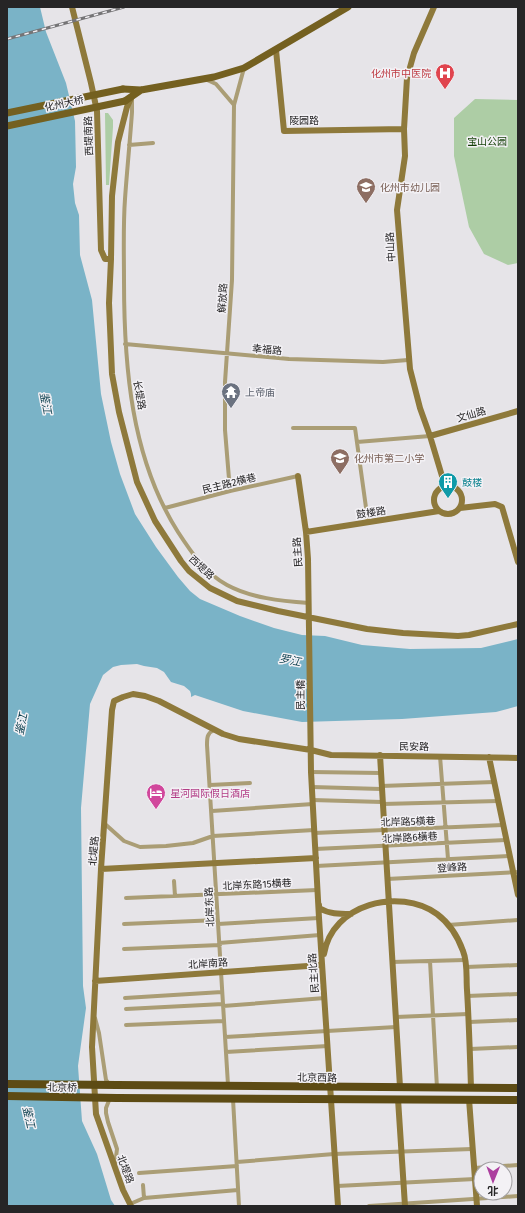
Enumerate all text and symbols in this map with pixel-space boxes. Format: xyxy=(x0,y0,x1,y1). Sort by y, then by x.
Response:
hospital icon: 化州市中医院 xyxy=(434,62,456,90)
place label: 化州市中医院 xyxy=(371,68,431,80)
street label: 化州大桥 xyxy=(43,94,85,114)
street label: 陵园路 xyxy=(289,115,319,127)
street label: 西堤南路 xyxy=(82,116,96,156)
park label: 宝山公园 xyxy=(467,136,507,148)
school or university icon: 化州市幼儿园 xyxy=(355,176,377,204)
place label: 化州市幼儿园 xyxy=(380,182,440,194)
street label: 中山路 xyxy=(384,232,398,262)
street label: 解放路 xyxy=(216,283,230,313)
street label: 幸福路 xyxy=(251,343,282,357)
street label: 长堤路 xyxy=(131,379,148,411)
temple icon: 上帝庙 xyxy=(220,381,242,409)
place label: 上帝庙 xyxy=(245,387,275,399)
water label: 鉴江 xyxy=(37,391,54,416)
street label: 文仙路 xyxy=(455,405,487,425)
school or university icon: 化州市第二小学 xyxy=(329,447,351,475)
place label: 化州市第二小学 xyxy=(354,453,424,465)
building icon: 鼓楼 xyxy=(437,471,459,499)
street label: 民主路2横巷 xyxy=(201,472,257,496)
place label: 鼓楼 xyxy=(462,477,482,489)
street label: 鼓楼路 xyxy=(355,505,387,521)
street label: 民主路 xyxy=(291,537,305,567)
street label: 西堤路 xyxy=(186,553,216,582)
water label: 罗江 xyxy=(278,652,303,669)
street label: 民主橋 xyxy=(295,680,307,710)
water label: 鉴江 xyxy=(13,711,30,736)
street label: 民安路 xyxy=(399,741,429,753)
hotel icon: 星河国际假日酒店 xyxy=(145,782,167,810)
place label: 星河国际假日酒店 xyxy=(170,788,250,800)
street label: 北岸路5橫巷 xyxy=(380,815,436,829)
street label: 北岸路6橫巷 xyxy=(382,831,438,845)
street label: 北堤路 xyxy=(87,836,101,867)
street label: 登峰路 xyxy=(437,861,467,875)
street label: 北岸东路15横巷 xyxy=(222,877,292,893)
street label: 北岸东路 xyxy=(203,887,217,927)
street label: 民主北路 xyxy=(307,953,321,993)
street label: 北岸南路 xyxy=(188,957,228,971)
street label: 北京西路 xyxy=(297,1072,337,1084)
street label: 北京桥 xyxy=(47,1082,77,1094)
water label: 鉴江 xyxy=(20,1105,38,1130)
street label: 北堤路 xyxy=(114,1153,136,1186)
north arrow xyxy=(473,1161,513,1201)
text: 北 xyxy=(487,1184,498,1197)

